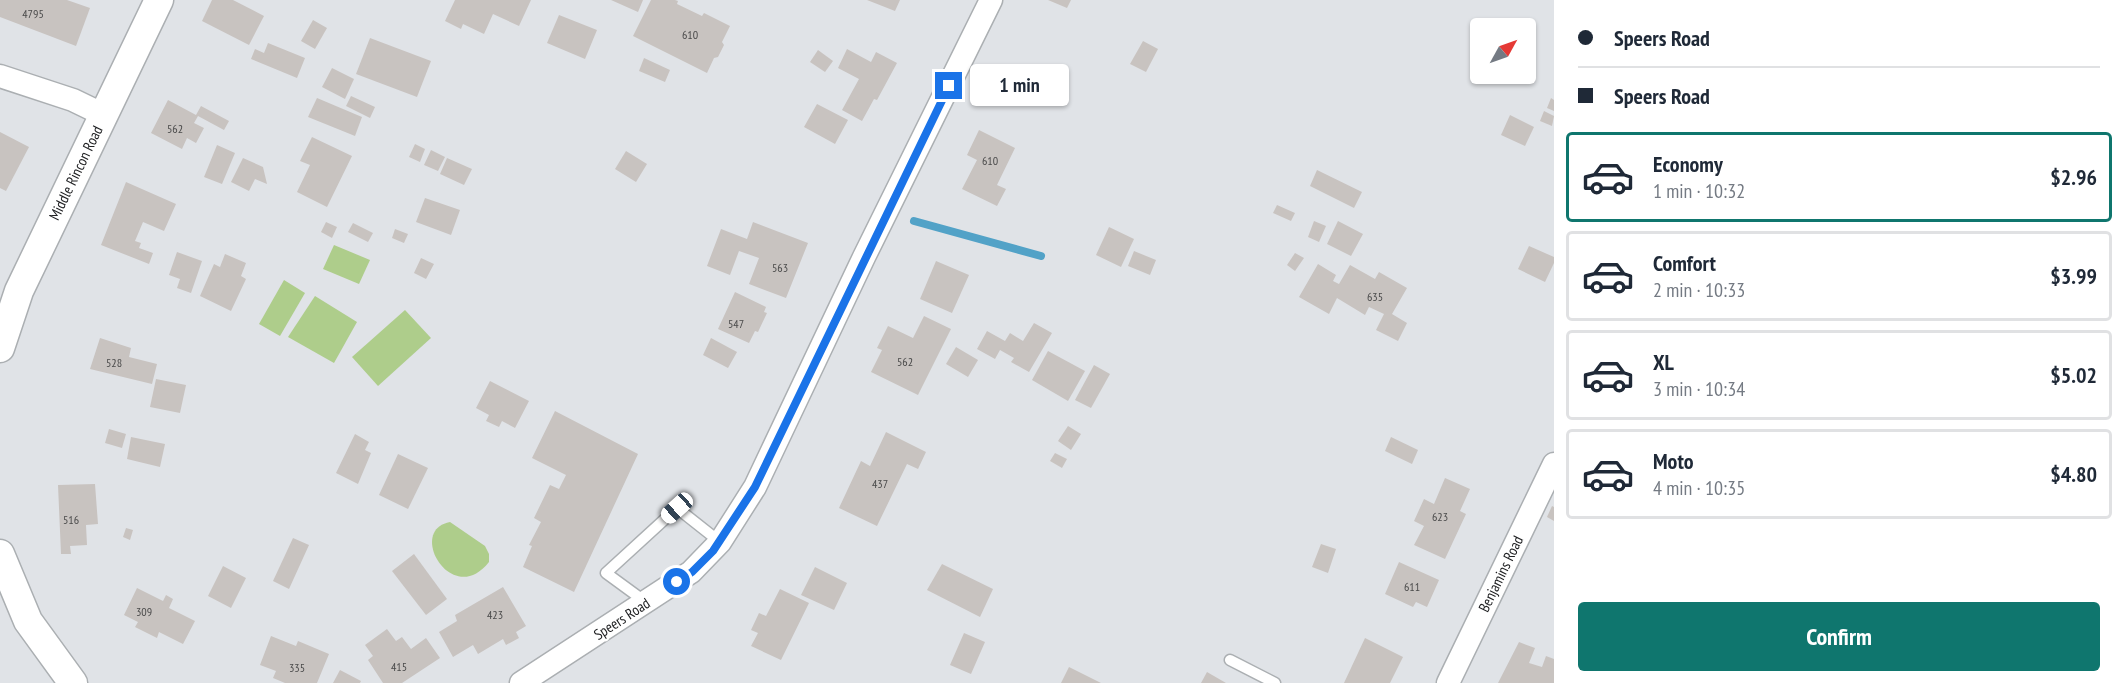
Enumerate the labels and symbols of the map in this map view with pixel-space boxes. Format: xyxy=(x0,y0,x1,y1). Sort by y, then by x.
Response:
house number: 4795 xyxy=(22,6,44,21)
north arrow xyxy=(1470,18,1536,84)
house number: 610 xyxy=(682,27,698,42)
callout: 1 min xyxy=(970,65,1069,107)
route end xyxy=(935,72,962,99)
house number: 562 xyxy=(167,121,183,136)
street label: Middle Rincon Road xyxy=(45,122,107,223)
house number: 610 xyxy=(982,153,998,168)
house number: 563 xyxy=(772,260,788,275)
house number: 635 xyxy=(1367,289,1383,304)
house number: 547 xyxy=(728,316,744,331)
house number: 562 xyxy=(897,354,913,369)
house number: 528 xyxy=(106,355,122,370)
house number: 437 xyxy=(872,476,888,491)
car xyxy=(658,489,696,527)
house number: 623 xyxy=(1432,509,1448,524)
house number: 516 xyxy=(63,512,79,527)
street label: Benjamins Road xyxy=(1474,533,1527,615)
route start xyxy=(663,568,690,595)
house number: 611 xyxy=(1404,579,1420,594)
street label: Speers Road xyxy=(590,593,653,644)
house number: 309 xyxy=(136,604,152,619)
house number: 423 xyxy=(487,607,503,622)
house number: 415 xyxy=(391,659,407,674)
house number: 335 xyxy=(289,660,305,675)

